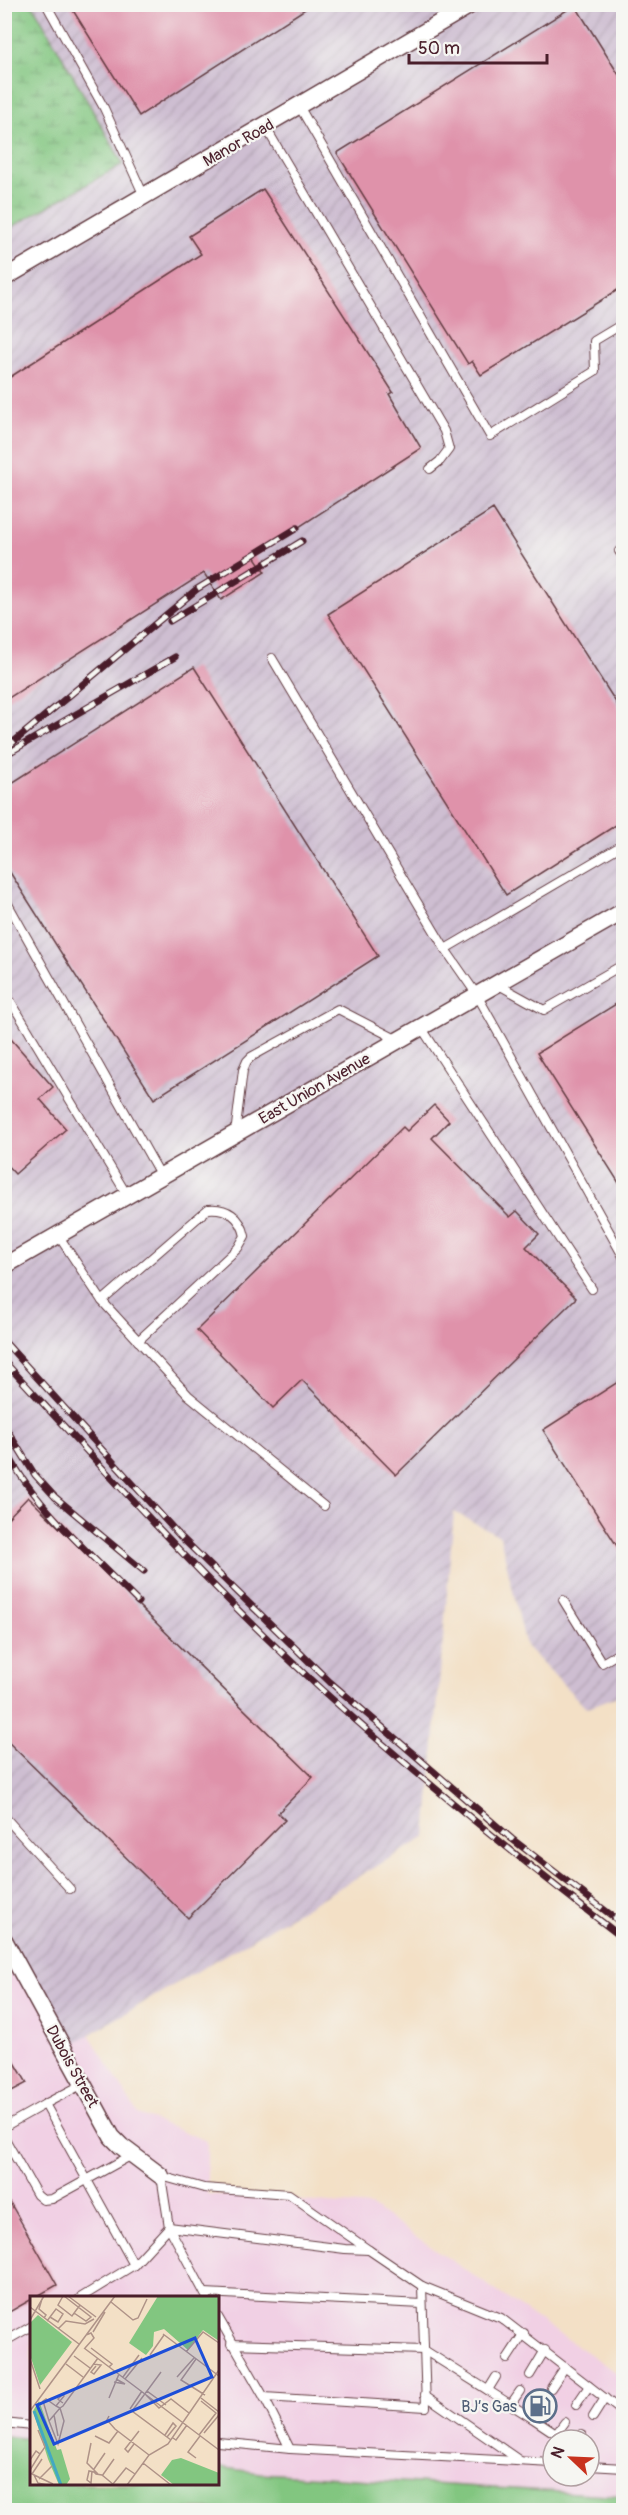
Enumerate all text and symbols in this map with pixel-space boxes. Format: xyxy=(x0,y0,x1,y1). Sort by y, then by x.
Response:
scale bar xyxy=(409,27,547,65)
text: 50 m xyxy=(418,37,460,60)
street label: Manor Road xyxy=(199,115,278,171)
street label: East Union Avenue xyxy=(255,1049,374,1129)
street label: Dubois Street xyxy=(41,2022,103,2112)
inset map xyxy=(30,2296,219,2485)
fuel station icon: BJ’s Gas xyxy=(522,2388,558,2424)
place label: BJ’s Gas xyxy=(461,2397,517,2417)
north arrow xyxy=(541,2428,601,2488)
text: N xyxy=(547,2443,570,2461)

